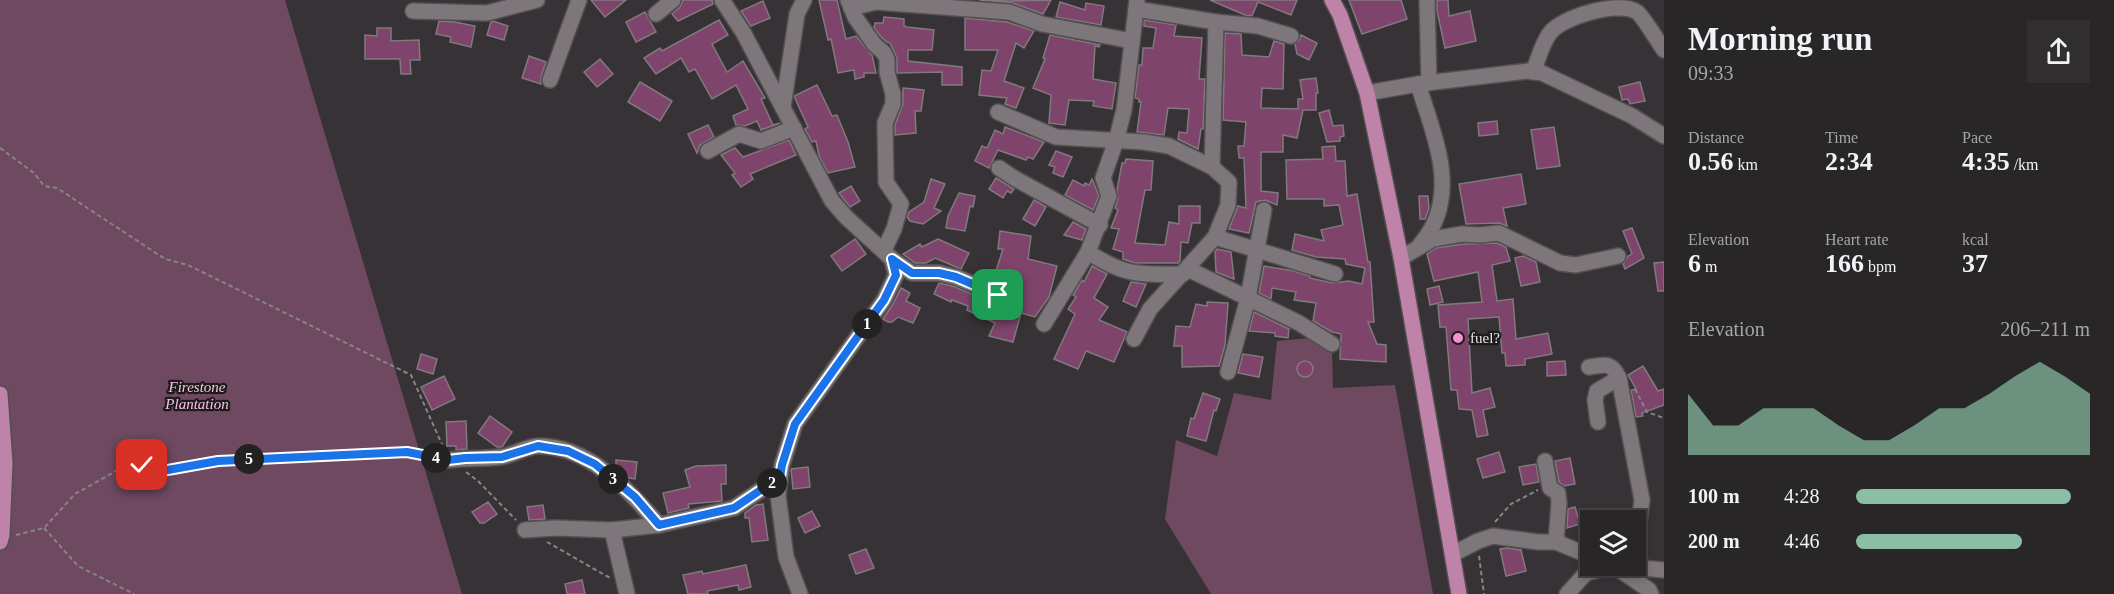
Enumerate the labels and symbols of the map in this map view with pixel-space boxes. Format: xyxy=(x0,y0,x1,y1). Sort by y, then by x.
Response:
pin xyxy=(972,269,1023,320)
pin: 1 xyxy=(852,309,882,339)
place label: fuel? xyxy=(1470,330,1500,346)
marker: fuel? xyxy=(1451,331,1465,345)
park label: Firestone Plantation xyxy=(164,379,229,412)
pin xyxy=(116,439,167,490)
pin: 4 xyxy=(421,443,451,473)
pin: 5 xyxy=(234,444,264,474)
pin: 3 xyxy=(598,464,628,494)
pin: 2 xyxy=(757,468,787,498)

